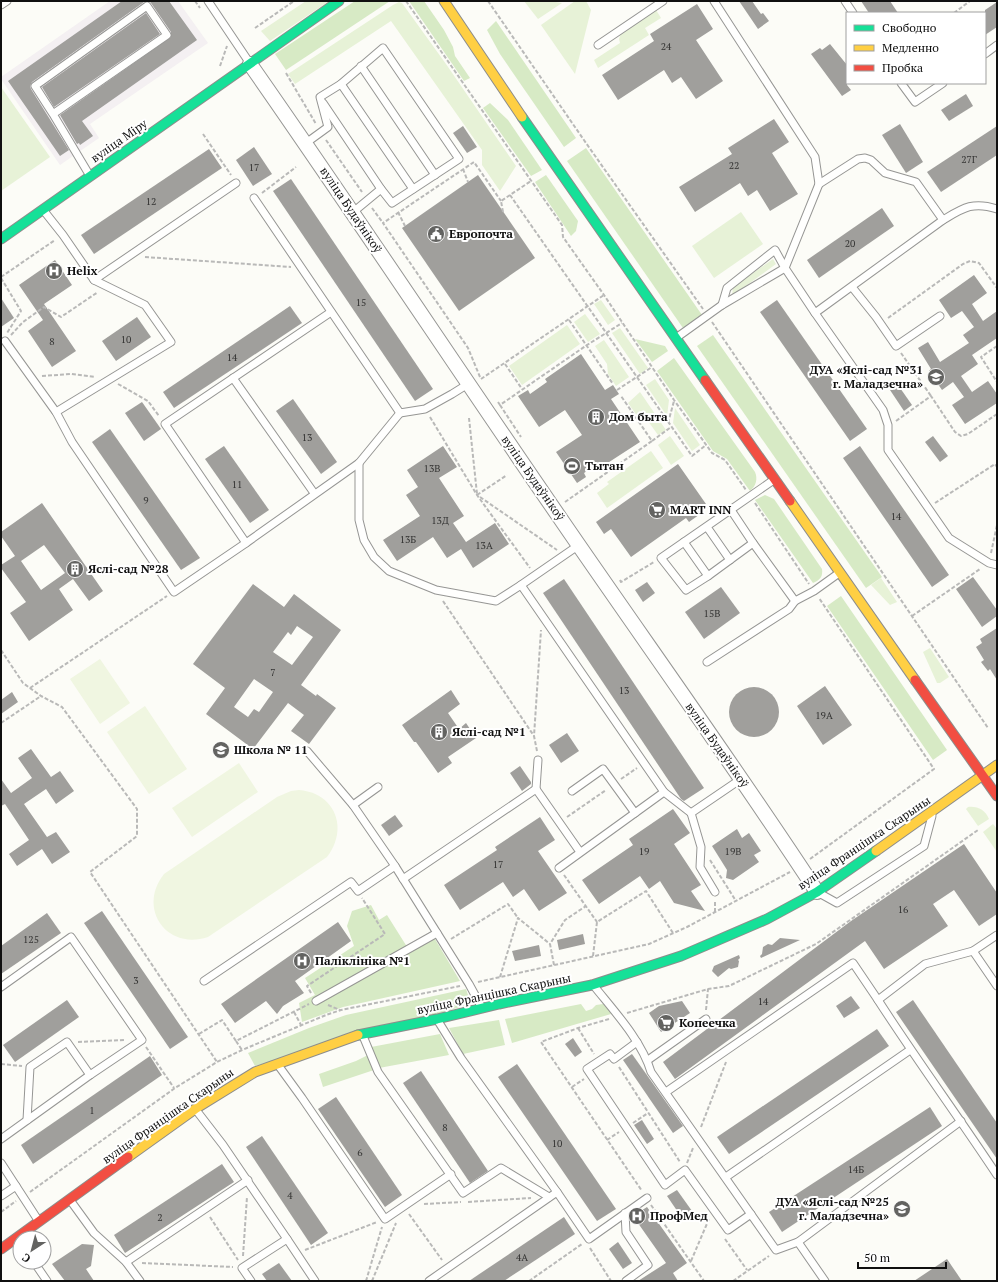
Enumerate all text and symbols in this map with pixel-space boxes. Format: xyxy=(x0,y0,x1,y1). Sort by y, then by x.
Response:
legend xyxy=(846,12,986,84)
text: Свободно xyxy=(882,20,937,35)
house number: 24 xyxy=(661,40,672,53)
text: Медленно xyxy=(882,40,939,55)
text: Пробка xyxy=(882,60,923,75)
street label: вуліца Міру xyxy=(88,115,151,165)
house number: 27Г xyxy=(961,153,977,166)
house number: 22 xyxy=(729,159,739,172)
house number: 17 xyxy=(249,161,259,174)
street label: вуліца Будаўнікоў xyxy=(317,164,386,256)
house number: 12 xyxy=(146,195,156,208)
public building icon: Европочта xyxy=(426,224,446,244)
place label: Европочта xyxy=(449,226,513,241)
house number: 20 xyxy=(845,237,855,250)
hospital icon: Helix xyxy=(44,261,64,281)
place label: Helix xyxy=(67,263,98,278)
house number: 15 xyxy=(356,296,366,309)
house number: 10 xyxy=(121,333,131,346)
house number: 8 xyxy=(49,335,55,348)
house number: 14 xyxy=(227,351,238,364)
place label: ДУА «Яслі-сад №31 г. Маладзечна» xyxy=(810,362,923,391)
school or university icon: ДУА «Яслі-сад №31 г. Маладзечна» xyxy=(926,367,946,387)
building icon: Дом быта xyxy=(586,407,606,427)
place label: Дом быта xyxy=(609,409,668,424)
house number: 13 xyxy=(302,431,312,444)
street label: вуліца Будаўнікоў xyxy=(498,432,569,524)
sports icon: Тытан xyxy=(562,456,582,476)
place label: Тытан xyxy=(585,458,624,473)
house number: 13В xyxy=(424,462,440,475)
house number: 11 xyxy=(232,478,242,491)
house number: 9 xyxy=(143,494,149,507)
supermarket icon: MART INN xyxy=(647,500,667,520)
place label: MART INN xyxy=(670,502,731,517)
house number: 14 xyxy=(891,510,902,523)
house number: 13Д xyxy=(431,514,449,527)
house number: 13Б xyxy=(400,533,416,546)
house number: 13А xyxy=(475,539,493,552)
building icon: Яслі-сад №28 xyxy=(65,559,85,579)
place label: Яслі-сад №28 xyxy=(88,561,169,576)
house number: 15В xyxy=(704,607,720,620)
house number: 7 xyxy=(270,666,276,679)
house number: 13 xyxy=(619,684,629,697)
street label: вуліца Будаўнікоў xyxy=(682,699,753,791)
house number: 19А xyxy=(815,709,833,722)
building icon: Яслі-сад №1 xyxy=(429,722,449,742)
place label: Яслі-сад №1 xyxy=(452,724,526,739)
school or university icon: Школа № 11 xyxy=(211,740,231,760)
place label: Школа № 11 xyxy=(234,742,308,757)
street label: вуліца Францішка Скарыны xyxy=(794,792,933,893)
house number: 19 xyxy=(639,845,649,858)
house number: 19В xyxy=(725,845,741,858)
house number: 17 xyxy=(493,858,503,871)
house number: 16 xyxy=(898,903,909,916)
house number: 125 xyxy=(23,933,39,946)
hospital icon: Паліклініка №1 xyxy=(292,951,312,971)
place label: Паліклініка №1 xyxy=(315,953,410,968)
street label: вуліца Францішка Скарыны xyxy=(416,970,572,1017)
house number: 3 xyxy=(133,974,139,987)
house number: 14 xyxy=(758,995,769,1008)
supermarket icon: Копеечка xyxy=(656,1013,676,1033)
place label: Копеечка xyxy=(679,1015,736,1030)
street label: вуліца Францішка Скарыны xyxy=(99,1064,236,1167)
house number: 1 xyxy=(89,1104,95,1117)
house number: 8 xyxy=(442,1121,448,1134)
house number: 10 xyxy=(552,1137,562,1150)
house number: 6 xyxy=(357,1146,363,1159)
house number: 14Б xyxy=(848,1163,864,1176)
house number: 4 xyxy=(287,1189,293,1202)
place label: ДУА «Яслі-сад №25 г. Маладзечна» xyxy=(776,1194,889,1223)
school or university icon: ДУА «Яслі-сад №25 г. Маладзечна» xyxy=(892,1199,912,1219)
hospital icon: ПрофМед xyxy=(627,1206,647,1226)
place label: ПрофМед xyxy=(650,1208,708,1223)
house number: 2 xyxy=(157,1211,163,1224)
north arrow xyxy=(12,1230,52,1270)
scale bar xyxy=(858,1244,946,1270)
text: С xyxy=(19,1250,33,1266)
text: 50 m xyxy=(864,1250,891,1265)
house number: 4А xyxy=(516,1251,528,1264)

